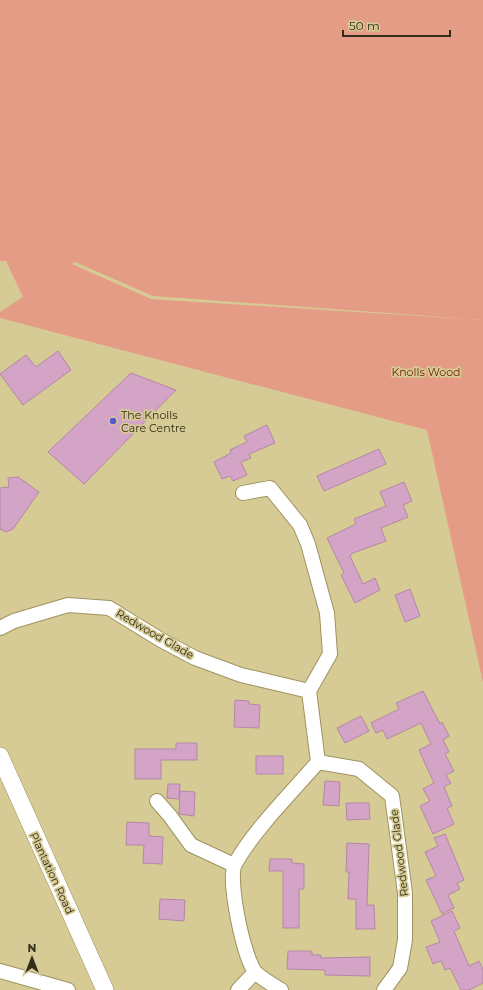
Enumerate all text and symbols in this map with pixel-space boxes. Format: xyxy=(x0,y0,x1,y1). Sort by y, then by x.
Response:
scale bar xyxy=(343,12,450,38)
text: 50 m xyxy=(349,18,380,33)
park label: Knolls Wood xyxy=(391,365,461,379)
place label: The Knolls Care Centre xyxy=(121,408,186,435)
marker: The Knolls Care Centre xyxy=(108,416,118,426)
street label: Redwood Glade xyxy=(114,606,197,662)
street label: Redwood Glade xyxy=(387,808,411,897)
street label: Plantation Road xyxy=(27,830,77,916)
north arrow xyxy=(12,938,52,978)
text: N xyxy=(28,941,36,955)

